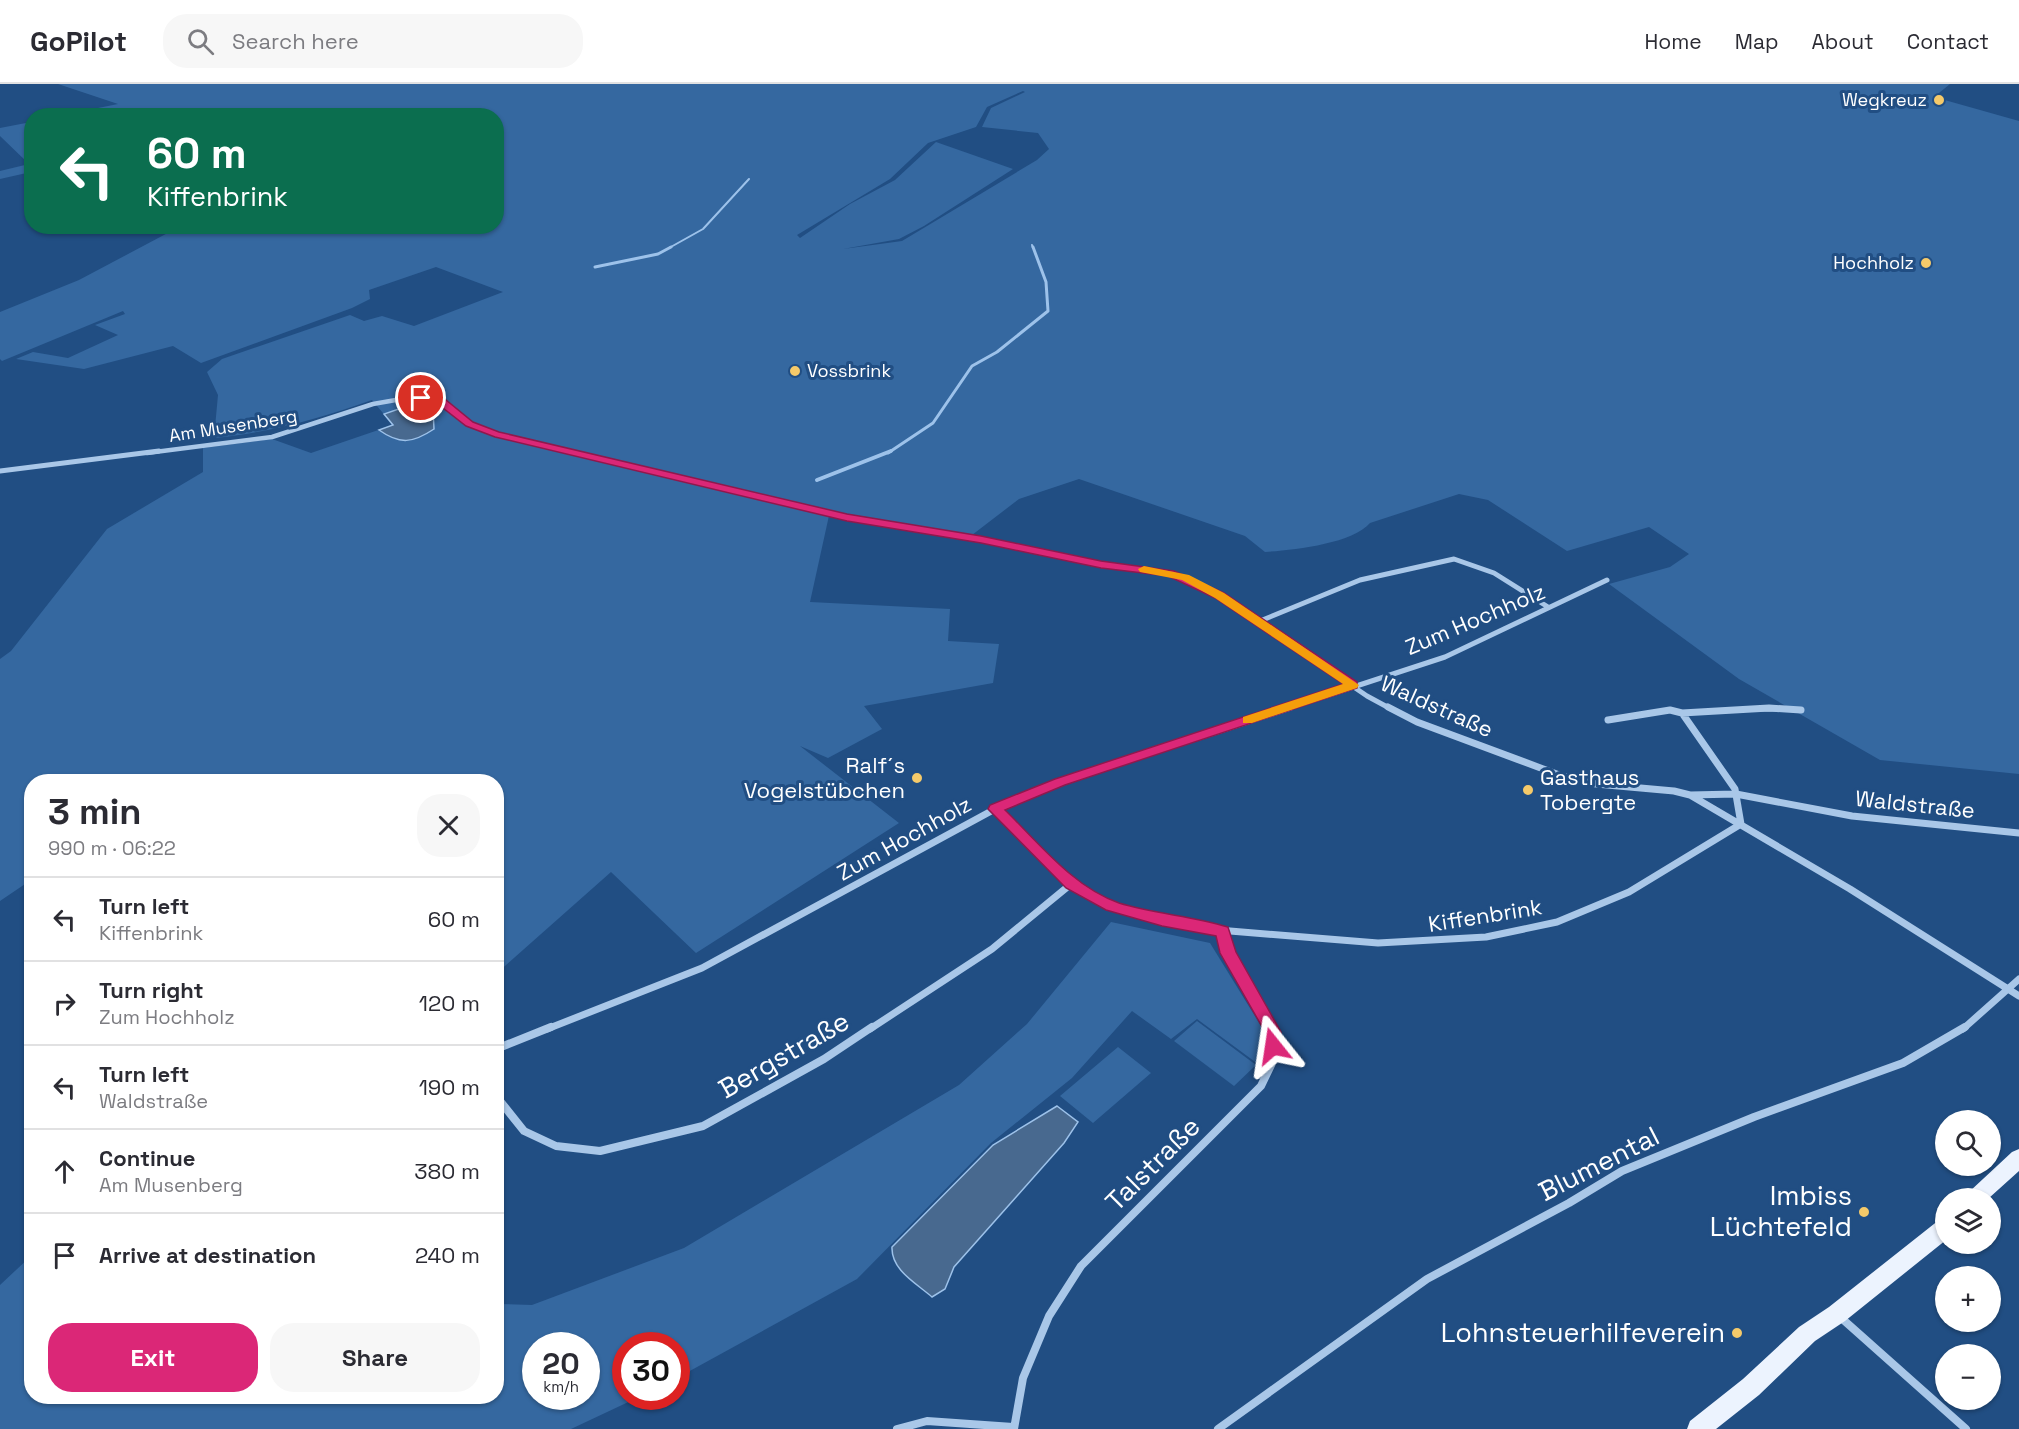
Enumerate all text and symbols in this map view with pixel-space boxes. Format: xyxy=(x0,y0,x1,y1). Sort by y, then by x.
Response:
search box xyxy=(163,14,583,68)
text: GoPilot xyxy=(30,23,127,59)
icon: search xyxy=(184,25,217,58)
text: Search here xyxy=(232,27,359,55)
text: Home xyxy=(1644,28,1702,55)
text: Map xyxy=(1735,28,1779,55)
text: About xyxy=(1812,28,1874,55)
text: Contact xyxy=(1907,28,1989,55)
place label: Wegkreuz xyxy=(1842,88,1927,111)
marker: Wegkreuz xyxy=(1932,93,1946,107)
text: 60 m xyxy=(147,127,247,180)
icon: left xyxy=(48,132,126,210)
text: Kiffenbrink xyxy=(147,179,288,214)
place label: Hochholz xyxy=(1833,251,1914,274)
marker: Hochholz xyxy=(1919,256,1933,270)
place label: Vossbrink xyxy=(807,359,891,382)
marker: Vossbrink xyxy=(788,364,802,378)
pin xyxy=(395,372,446,423)
icon: arrive xyxy=(404,381,437,414)
street label: Am Musenberg xyxy=(167,404,299,447)
street label: Zum Hochholz xyxy=(1401,577,1549,661)
street label: Waldstraße xyxy=(1376,669,1498,743)
place label: Ralf´s Vogelstübchen xyxy=(744,751,905,804)
place label: Gasthaus Tobergte xyxy=(1540,763,1639,816)
marker: Ralf´s Vogelstübchen xyxy=(910,771,924,785)
marker: Gasthaus Tobergte xyxy=(1521,783,1535,797)
street label: Waldstraße xyxy=(1854,784,1976,824)
text: 3 min xyxy=(48,789,142,835)
street label: Zum Hochholz xyxy=(832,790,976,886)
button: close xyxy=(417,794,480,857)
text: 990 m · 06:22 xyxy=(48,835,176,861)
text: Turn left xyxy=(99,892,189,920)
street label: Kiffenbrink xyxy=(1426,892,1544,938)
icon: left xyxy=(48,903,81,936)
text: 60 m xyxy=(428,905,480,933)
text: Kiffenbrink xyxy=(99,920,203,946)
text: Turn right xyxy=(99,976,204,1004)
icon: right xyxy=(48,987,81,1020)
text: 120 m xyxy=(419,989,480,1017)
street label: Bergstraße xyxy=(712,1003,855,1106)
text: Zum Hochholz xyxy=(99,1004,235,1030)
position arrow xyxy=(1241,1014,1305,1078)
text: Turn left xyxy=(99,1060,189,1088)
icon: left xyxy=(48,1071,81,1104)
text: 190 m xyxy=(419,1073,480,1101)
text: Waldstraße xyxy=(99,1088,208,1114)
street label: Talstraße xyxy=(1098,1109,1208,1219)
map controls xyxy=(1935,1110,2001,1410)
button: search xyxy=(1935,1110,2001,1176)
street label: Blumental xyxy=(1533,1118,1665,1209)
text: Continue xyxy=(99,1144,195,1172)
icon: ahead xyxy=(48,1155,81,1188)
text: 380 m xyxy=(414,1157,480,1185)
text: Am Musenberg xyxy=(99,1172,243,1198)
place label: Imbiss Lüchtefeld xyxy=(1710,1178,1852,1244)
button: layers xyxy=(1935,1188,2001,1254)
marker: Imbiss Lüchtefeld xyxy=(1857,1205,1871,1219)
icon: arrive xyxy=(48,1239,81,1272)
text: Arrive at destination xyxy=(99,1241,316,1269)
text: 240 m xyxy=(415,1241,480,1269)
button: + xyxy=(1935,1266,2001,1332)
place label: Lohnsteuerhilfeverein xyxy=(1441,1315,1725,1350)
button: Exit xyxy=(48,1323,258,1392)
button: Share xyxy=(270,1323,480,1392)
marker: Lohnsteuerhilfeverein xyxy=(1730,1326,1744,1340)
speed limit sign: 30 xyxy=(612,1332,690,1410)
text: 20 xyxy=(542,1344,580,1383)
button: − xyxy=(1935,1344,2001,1410)
text: km/h xyxy=(543,1377,579,1396)

